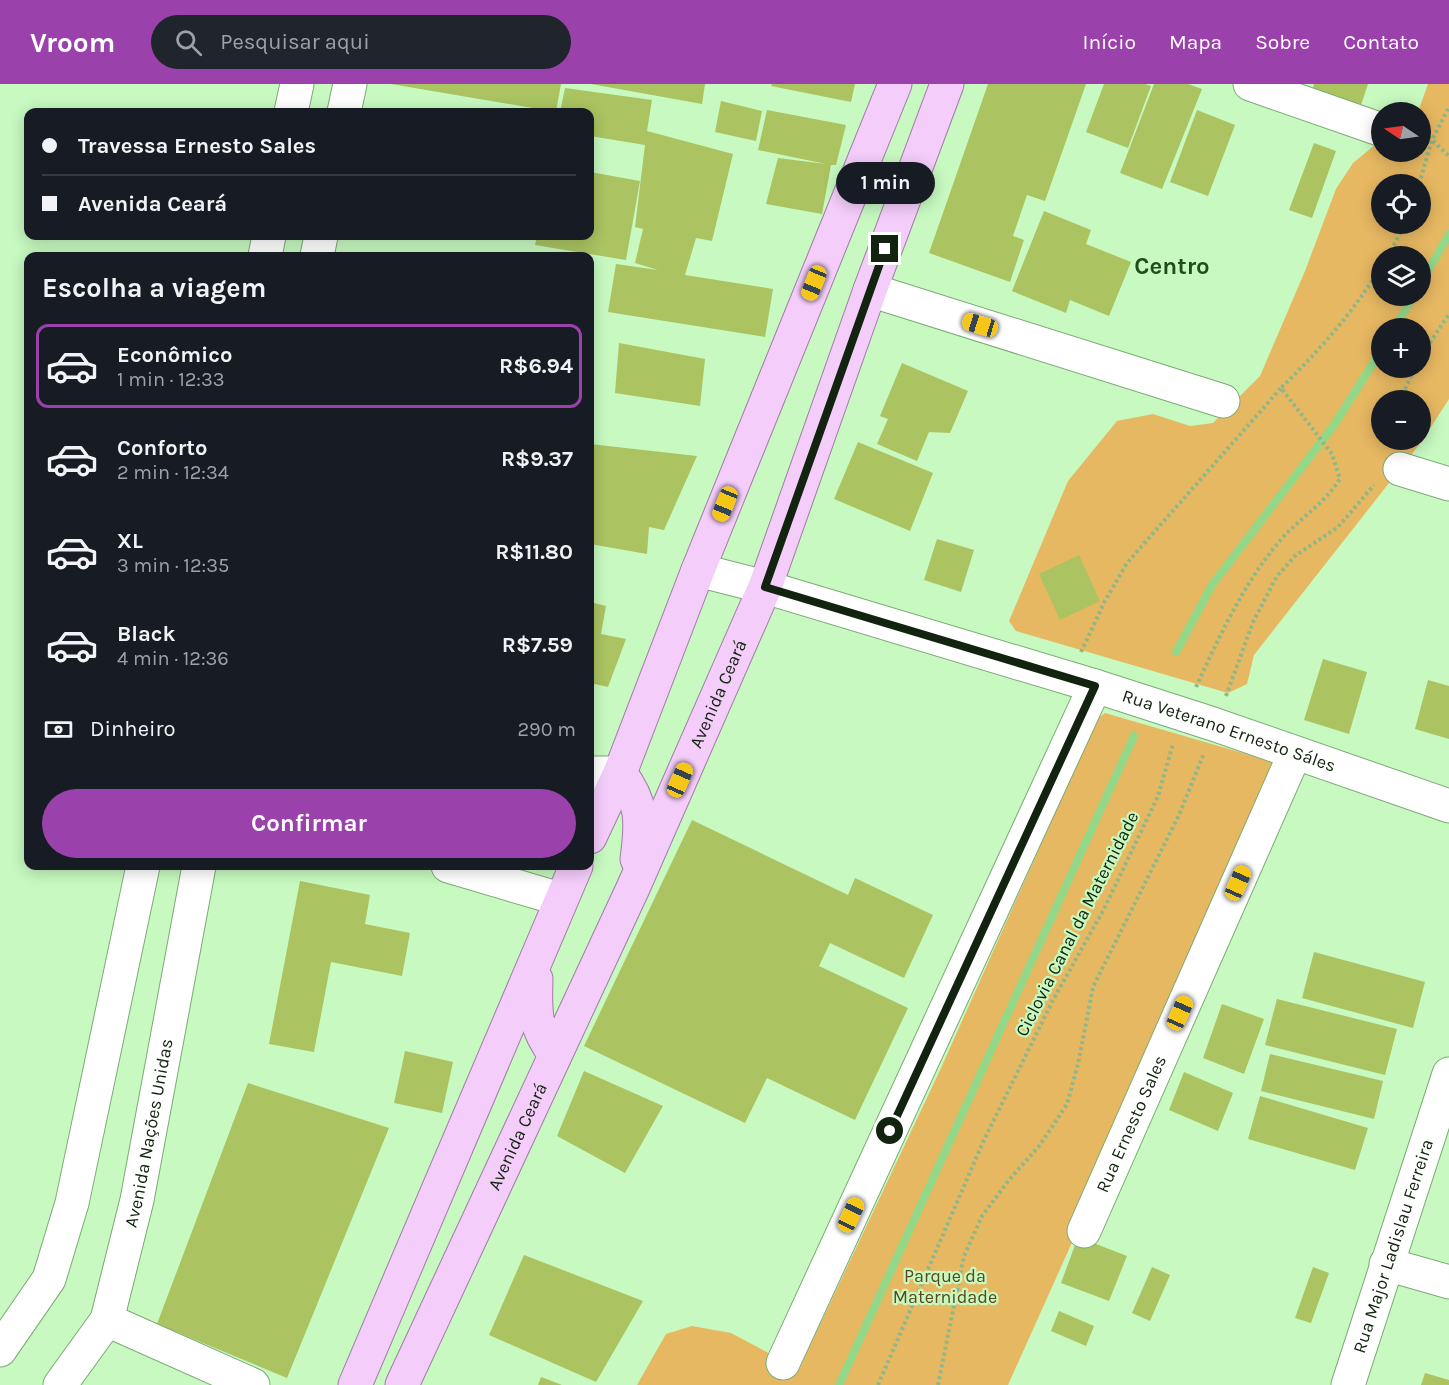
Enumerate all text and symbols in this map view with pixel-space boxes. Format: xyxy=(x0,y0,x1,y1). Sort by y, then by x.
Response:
search box xyxy=(151,15,571,69)
text: Vroom xyxy=(30,26,115,59)
icon: search xyxy=(172,26,205,59)
text: Pesquisar aqui xyxy=(220,29,370,55)
text: Início xyxy=(1083,30,1136,54)
text: Mapa xyxy=(1169,30,1222,54)
text: Sobre xyxy=(1255,30,1310,54)
text: Contato xyxy=(1343,30,1419,54)
north arrow xyxy=(1371,102,1431,162)
map controls xyxy=(1371,102,1431,450)
text: Travessa Ernesto Sales xyxy=(78,133,316,159)
callout: 1 min xyxy=(836,162,934,204)
text: 1 min xyxy=(860,171,911,194)
button: locate xyxy=(1371,174,1431,234)
text: Avenida Ceará xyxy=(78,191,227,217)
route end xyxy=(871,235,898,262)
button: layers xyxy=(1371,246,1431,306)
district label: Centro xyxy=(1134,252,1210,280)
car xyxy=(799,263,829,303)
text: Escolha a viagem xyxy=(42,272,266,304)
car xyxy=(960,311,1000,339)
button: + xyxy=(1371,318,1431,378)
icon: car xyxy=(45,339,99,393)
text: Econômico xyxy=(117,342,232,368)
text: R$6.94 xyxy=(499,353,573,379)
text: 1 min · 12:33 xyxy=(117,368,225,391)
button: − xyxy=(1371,390,1431,450)
icon: car xyxy=(45,432,99,486)
text: Conforto xyxy=(117,435,207,461)
text: R$9.37 xyxy=(501,446,573,472)
text: 2 min · 12:34 xyxy=(117,461,229,484)
car xyxy=(710,484,740,524)
icon: car xyxy=(45,525,99,579)
text: XL xyxy=(117,528,143,554)
text: R$11.80 xyxy=(495,539,573,565)
text: 3 min · 12:35 xyxy=(117,554,229,577)
icon: car xyxy=(45,618,99,672)
text: Black xyxy=(117,621,176,647)
text: R$7.59 xyxy=(502,632,573,658)
street label: Avenida Ceará xyxy=(685,636,751,751)
text: 4 min · 12:36 xyxy=(117,647,229,670)
street label: Rua Veterano Ernesto Sáles xyxy=(1119,685,1339,777)
icon: cash xyxy=(42,713,75,746)
text: Dinheiro xyxy=(90,716,175,742)
text: 290 m xyxy=(517,718,576,741)
car xyxy=(664,760,696,800)
button: Confirmar xyxy=(42,789,576,858)
street label: Ciclovia Canal da Maternidade xyxy=(1011,808,1143,1040)
car xyxy=(1222,863,1254,903)
car xyxy=(1164,993,1196,1033)
street label: Avenida Nações Unidas xyxy=(120,1037,178,1230)
street label: Rua Ernesto Sales xyxy=(1091,1052,1171,1196)
street label: Avenida Ceará xyxy=(483,1079,552,1194)
route start xyxy=(876,1117,903,1144)
street label: Rua Major Ladislau Ferreira xyxy=(1348,1136,1438,1356)
car xyxy=(835,1195,867,1235)
park label: Parque da Maternidade xyxy=(893,1265,997,1308)

